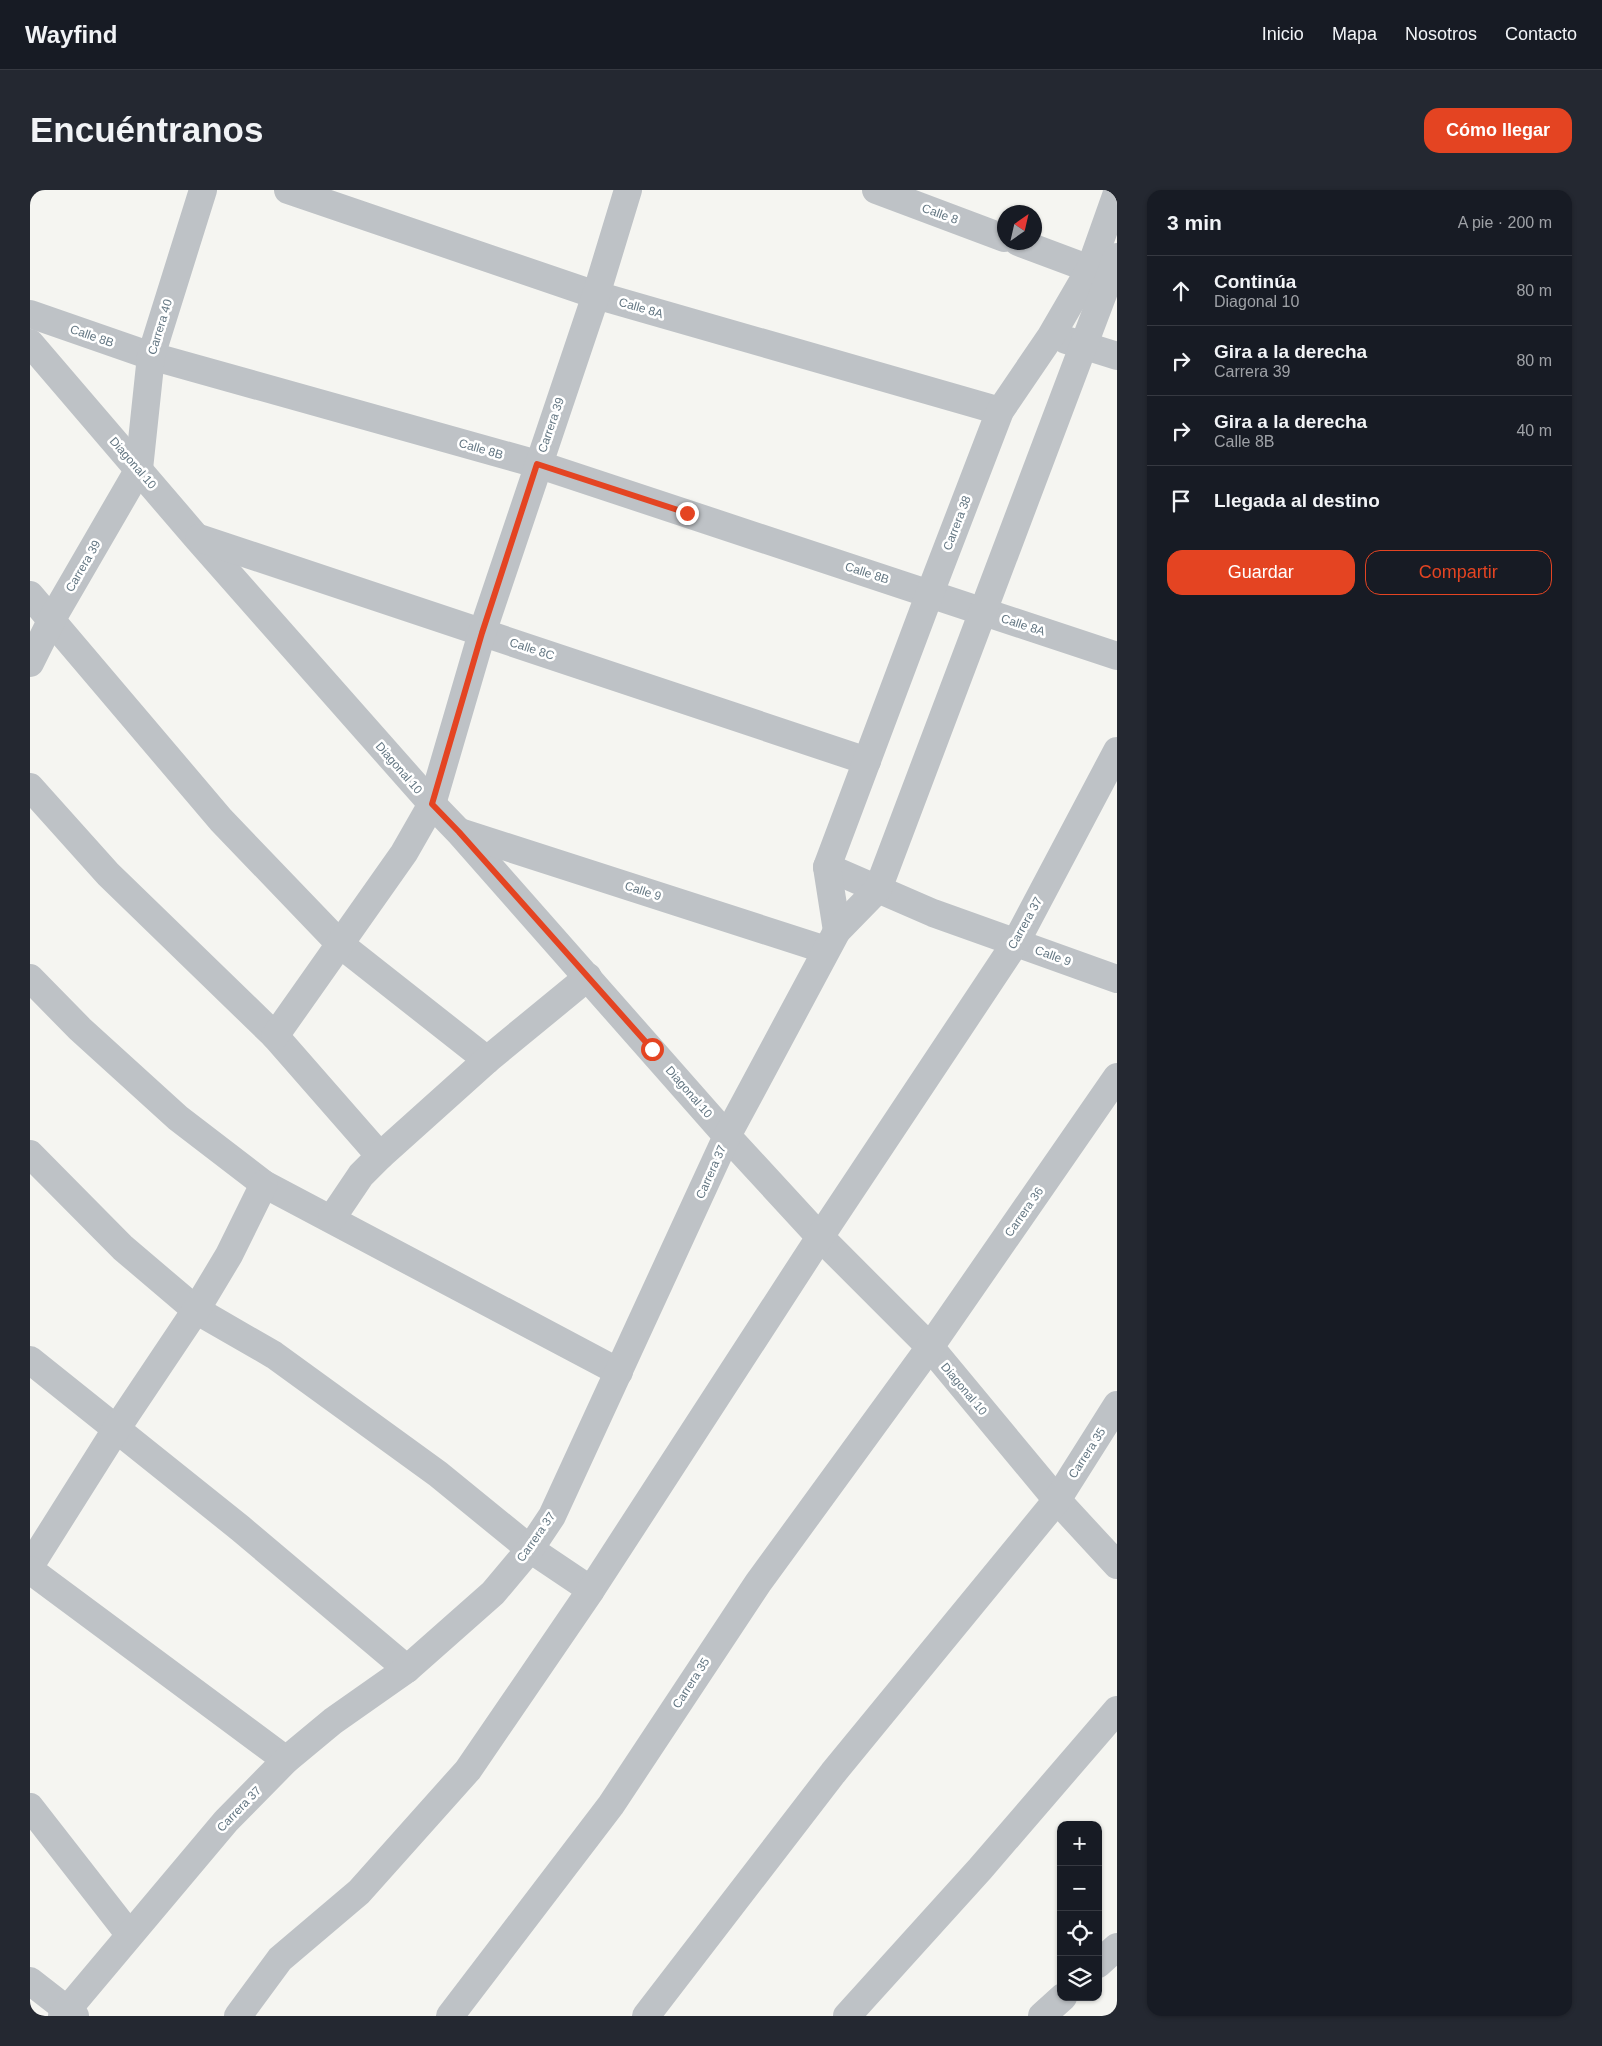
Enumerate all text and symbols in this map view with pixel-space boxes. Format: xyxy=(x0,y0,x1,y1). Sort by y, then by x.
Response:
text: Wayfind xyxy=(25,21,117,48)
text: Inicio xyxy=(1262,24,1304,44)
text: Mapa xyxy=(1332,24,1377,44)
text: Nosotros xyxy=(1405,24,1477,44)
text: Contacto xyxy=(1505,24,1577,44)
button: Cómo llegar xyxy=(1424,108,1572,153)
text: Encuéntranos xyxy=(30,110,263,149)
street label: Calle 8 xyxy=(920,201,960,227)
north arrow xyxy=(997,205,1042,250)
text: 3 min xyxy=(1167,211,1222,234)
text: A pie · 200 m xyxy=(1458,214,1552,231)
text: Continúa xyxy=(1214,271,1296,292)
icon: ahead xyxy=(1167,277,1195,305)
text: 80 m xyxy=(1516,282,1552,299)
text: Diagonal 10 xyxy=(1214,293,1299,310)
street label: Calle 8A xyxy=(617,295,665,321)
street label: Carrera 40 xyxy=(145,297,175,356)
street label: Calle 8B xyxy=(68,322,116,350)
text: Gira a la derecha xyxy=(1214,341,1367,362)
icon: right xyxy=(1167,347,1195,375)
text: 80 m xyxy=(1516,352,1552,369)
text: Carrera 39 xyxy=(1214,363,1290,380)
street label: Carrera 39 xyxy=(535,395,567,454)
text: Gira a la derecha xyxy=(1214,411,1367,432)
icon: right xyxy=(1167,417,1195,445)
text: 40 m xyxy=(1516,422,1552,439)
text: Calle 8B xyxy=(1214,433,1274,450)
street label: Diagonal 10 xyxy=(107,434,160,492)
street label: Calle 8B xyxy=(457,436,505,462)
icon: arrive xyxy=(1167,487,1195,515)
text: Llegada al destino xyxy=(1214,490,1380,511)
street label: Carrera 38 xyxy=(940,493,974,552)
route end xyxy=(676,502,699,525)
street label: Carrera 39 xyxy=(63,537,104,594)
button: Guardar xyxy=(1167,550,1355,595)
button: Compartir xyxy=(1365,550,1552,595)
street label: Calle 8B xyxy=(843,559,891,587)
street label: Calle 8A xyxy=(999,611,1047,639)
street label: Calle 8C xyxy=(508,635,556,663)
street label: Diagonal 10 xyxy=(373,739,426,797)
street label: Calle 9 xyxy=(623,879,663,904)
street label: Carrera 37 xyxy=(1005,894,1045,951)
street label: Calle 9 xyxy=(1033,943,1073,969)
route start xyxy=(641,1038,664,1061)
street label: Diagonal 10 xyxy=(663,1063,716,1121)
street label: Carrera 37 xyxy=(693,1143,729,1201)
street label: Carrera 36 xyxy=(1002,1184,1046,1240)
street label: Diagonal 10 xyxy=(938,1360,990,1418)
street label: Carrera 35 xyxy=(1066,1425,1109,1481)
street label: Carrera 37 xyxy=(514,1509,558,1565)
street label: Carrera 35 xyxy=(670,1655,713,1711)
street label: Carrera 37 xyxy=(214,1783,264,1834)
map controls xyxy=(1057,1821,1102,2001)
button: + xyxy=(1057,1821,1102,1866)
button: − xyxy=(1057,1866,1102,1911)
button: locate xyxy=(1057,1911,1102,1956)
button: layers xyxy=(1057,1956,1102,2001)

